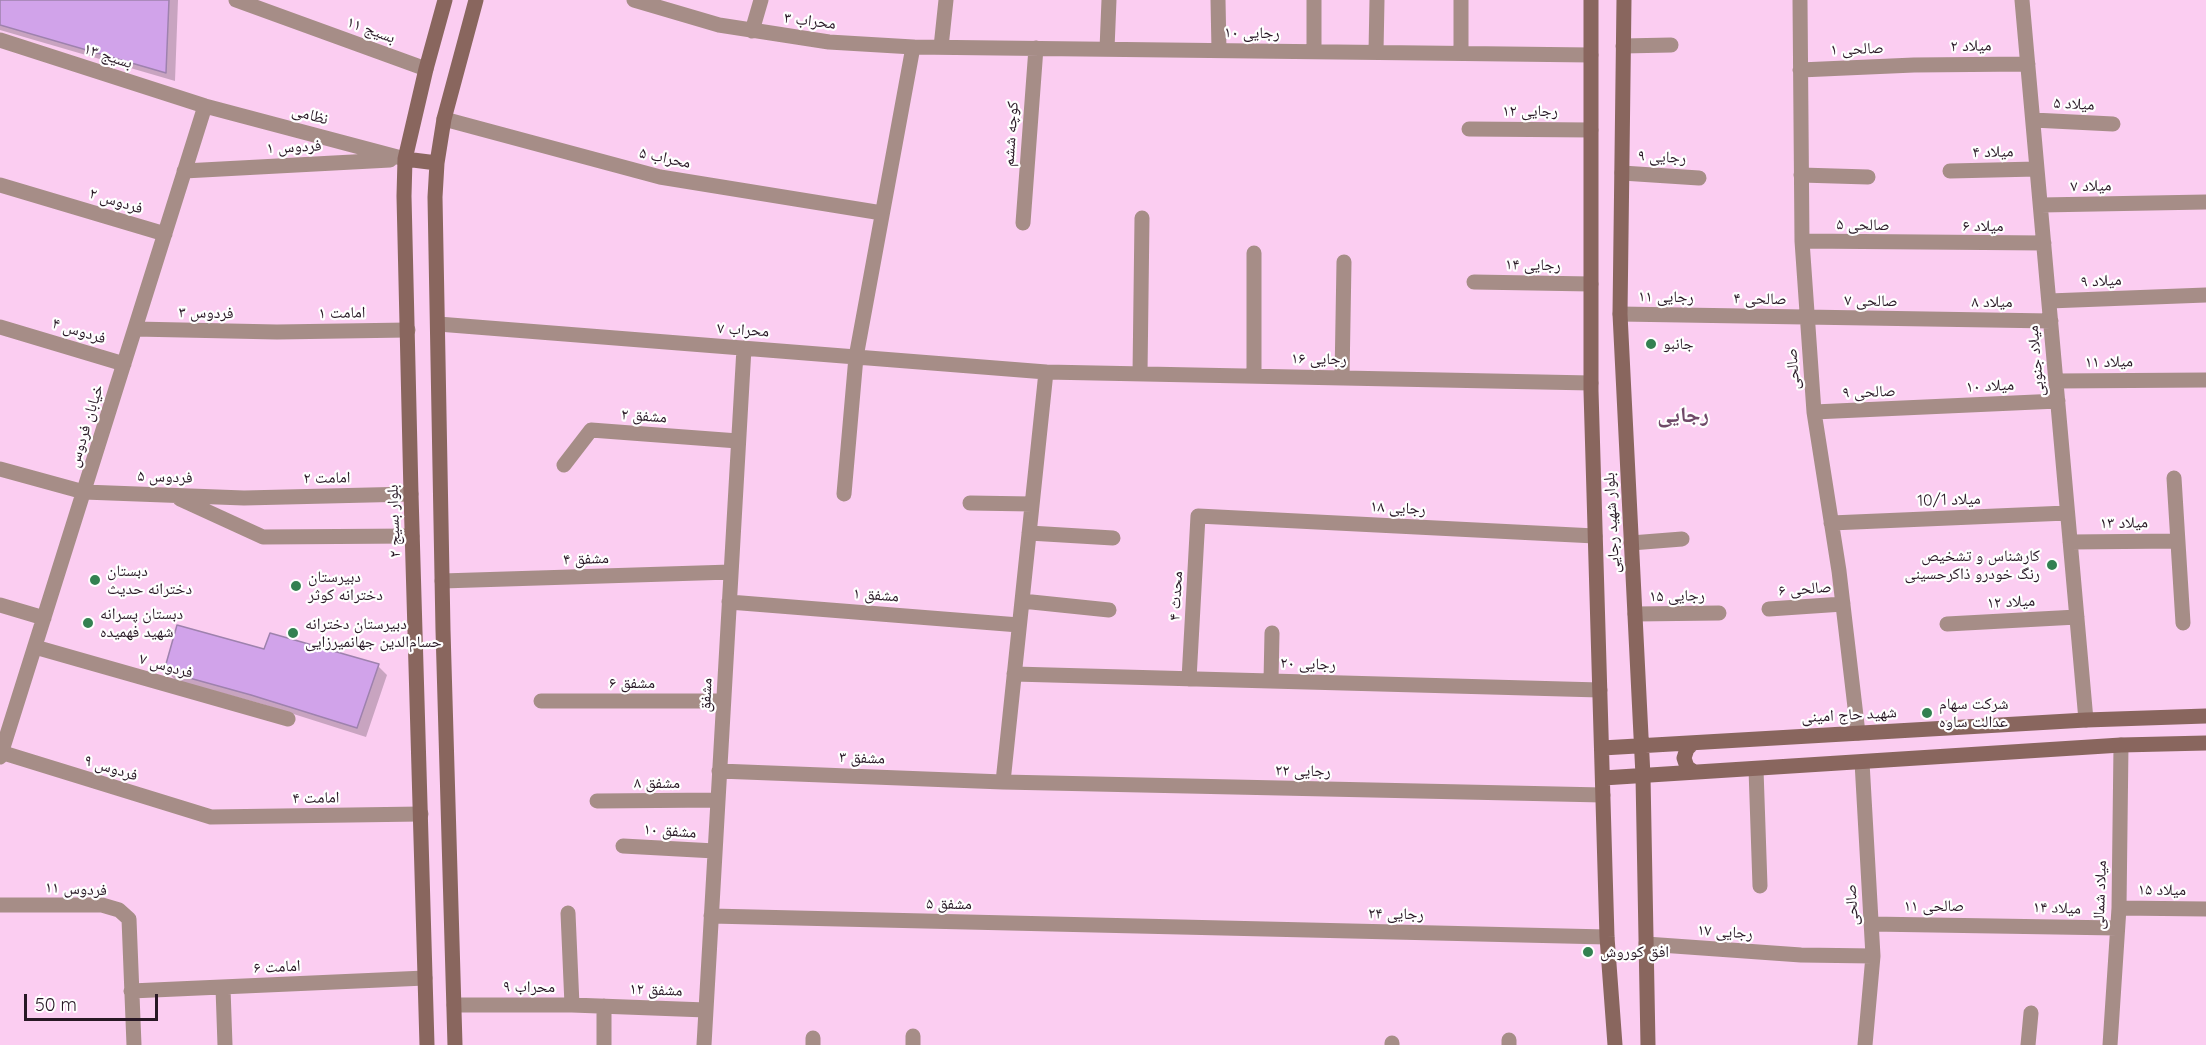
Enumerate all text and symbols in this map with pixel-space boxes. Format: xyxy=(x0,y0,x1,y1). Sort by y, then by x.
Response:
street label: محراب ۳ xyxy=(783,8,837,34)
street label: ۱۱ بسیج xyxy=(344,12,398,48)
street label: رجایی ۱۰ xyxy=(1224,23,1280,43)
street label: میلاد ۲ xyxy=(1950,36,1992,56)
street label: صالحی ۱ xyxy=(1830,38,1884,60)
street label: ۱۳ بسیج xyxy=(81,39,135,73)
street label: میلاد ۵ xyxy=(2053,93,2095,115)
street label: نظامی xyxy=(290,101,330,129)
street label: کوچه ششم xyxy=(999,101,1023,167)
street label: رجایی ۱۲ xyxy=(1502,101,1558,121)
street label: فردوس ۱ xyxy=(266,136,322,158)
street label: میلاد ۴ xyxy=(1972,142,2014,162)
street label: محراب ۵ xyxy=(638,143,692,173)
street label: رجایی ۹ xyxy=(1637,146,1687,168)
street label: میلاد ۷ xyxy=(2070,176,2112,196)
street label: فردوس ۲ xyxy=(87,184,145,218)
street label: صالحی ۵ xyxy=(1836,215,1890,235)
street label: میلاد ۶ xyxy=(1963,216,2003,236)
street label: رجایی ۱۴ xyxy=(1505,255,1561,275)
street label: میلاد ۹ xyxy=(2080,270,2122,292)
street label: رجایی ۱۱ xyxy=(1638,287,1694,307)
street label: صالحی ۴ xyxy=(1733,289,1787,309)
street label: صالحی ۷ xyxy=(1844,291,1898,311)
street label: میلاد ۸ xyxy=(1972,292,2012,312)
street label: فردوس ۳ xyxy=(178,303,234,323)
street label: امامت ۱ xyxy=(318,303,366,323)
street label: فردوس ۴ xyxy=(50,314,108,348)
street label: محراب ۷ xyxy=(716,319,770,341)
street label: میلاد جنوبی xyxy=(2023,325,2049,397)
place label: جانبو xyxy=(1663,334,1694,354)
marker: جانبو xyxy=(1644,337,1658,351)
street label: صالحی xyxy=(1782,348,1804,390)
street label: رجایی ۱۶ xyxy=(1291,349,1347,369)
street label: میلاد ۱۱ xyxy=(2085,352,2133,372)
street label: میلاد ۱۰ xyxy=(1965,375,2015,397)
street label: صالحی ۹ xyxy=(1842,381,1896,403)
street label: خیابان فردوس xyxy=(64,382,108,470)
district label: رجایی xyxy=(1657,402,1709,428)
street label: مشفق ۲ xyxy=(620,405,668,427)
street label: فردوس ۵ xyxy=(137,466,193,488)
street label: امامت ۲ xyxy=(303,468,351,488)
street label: بلوار شهید رجایی xyxy=(1600,472,1624,574)
street label: بلوار بسیج ۲ xyxy=(383,484,405,558)
street label: میلاد 10/1 xyxy=(1917,489,1981,511)
street label: رجایی ۱۸ xyxy=(1370,497,1426,519)
street label: میلاد ۱۳ xyxy=(2100,513,2148,533)
place label: کارشناس و تشخیص رنگ خودرو ذاکرحسینی xyxy=(1905,546,2040,584)
street label: مشفق ۴ xyxy=(563,549,609,569)
marker: کارشناس و تشخیص رنگ خودرو ذاکرحسینی xyxy=(2045,558,2059,572)
place label: دبستان دخترانه حدیث xyxy=(107,561,192,599)
place label: دبیرستان دخترانه کوثر xyxy=(308,567,383,605)
street label: محدث ۴ xyxy=(1165,571,1187,621)
marker: دبستان دخترانه حدیث xyxy=(88,573,102,587)
street label: صالحی ۶ xyxy=(1778,578,1832,600)
marker: دبیرستان دخترانه کوثر xyxy=(289,579,303,593)
street label: مشفق ۱ xyxy=(852,584,900,606)
street label: رجایی ۱۵ xyxy=(1649,586,1705,606)
street label: میلاد ۱۲ xyxy=(1986,591,2036,613)
place label: دبستان پسرانه شهید فهمیده xyxy=(100,604,183,642)
place label: دبیرستان دخترانه حسام‌الدین جهانمیرزایی xyxy=(305,614,442,652)
marker: دبستان پسرانه شهید فهمیده xyxy=(81,616,95,630)
marker: دبیرستان دخترانه حسام‌الدین جهانمیرزایی xyxy=(286,626,300,640)
street label: فردوس ۷ xyxy=(137,649,195,683)
street label: رجایی ۲۰ xyxy=(1280,653,1336,675)
street label: مشفق ۶ xyxy=(609,673,655,693)
street label: مشفق xyxy=(696,677,716,713)
place label: شرکت سهام عدالت ساوه xyxy=(1939,694,2009,732)
street label: شهید حاج امینی xyxy=(1801,703,1897,727)
marker: شرکت سهام عدالت ساوه xyxy=(1920,706,1934,720)
street label: مشفق ۳ xyxy=(839,748,885,768)
street label: فردوس ۹ xyxy=(82,751,140,785)
street label: رجایی ۲۲ xyxy=(1275,761,1331,781)
street label: مشفق ۸ xyxy=(634,773,680,793)
street label: امامت ۴ xyxy=(292,788,340,808)
street label: مشفق ۱۰ xyxy=(643,820,697,842)
street label: میلاد شمالی xyxy=(2089,860,2111,930)
street label: فردوس ۱۱ xyxy=(44,878,108,900)
street label: میلاد ۱۵ xyxy=(2138,880,2186,900)
street label: صالحی xyxy=(1841,884,1863,926)
street label: مشفق ۵ xyxy=(926,894,972,914)
street label: صالحی ۱۱ xyxy=(1904,896,1964,916)
street label: میلاد ۱۴ xyxy=(2033,898,2081,918)
street label: رجایی ۲۴ xyxy=(1368,904,1424,924)
street label: رجایی ۱۷ xyxy=(1697,920,1753,944)
place label: افق کوروش xyxy=(1600,942,1669,962)
marker: افق کوروش xyxy=(1581,945,1595,959)
street label: امامت ۶ xyxy=(253,956,301,978)
street label: محراب ۹ xyxy=(503,977,555,997)
street label: مشفق ۱۲ xyxy=(629,979,683,1001)
scale bar xyxy=(27,982,160,1020)
text: 50 m xyxy=(35,993,77,1016)

